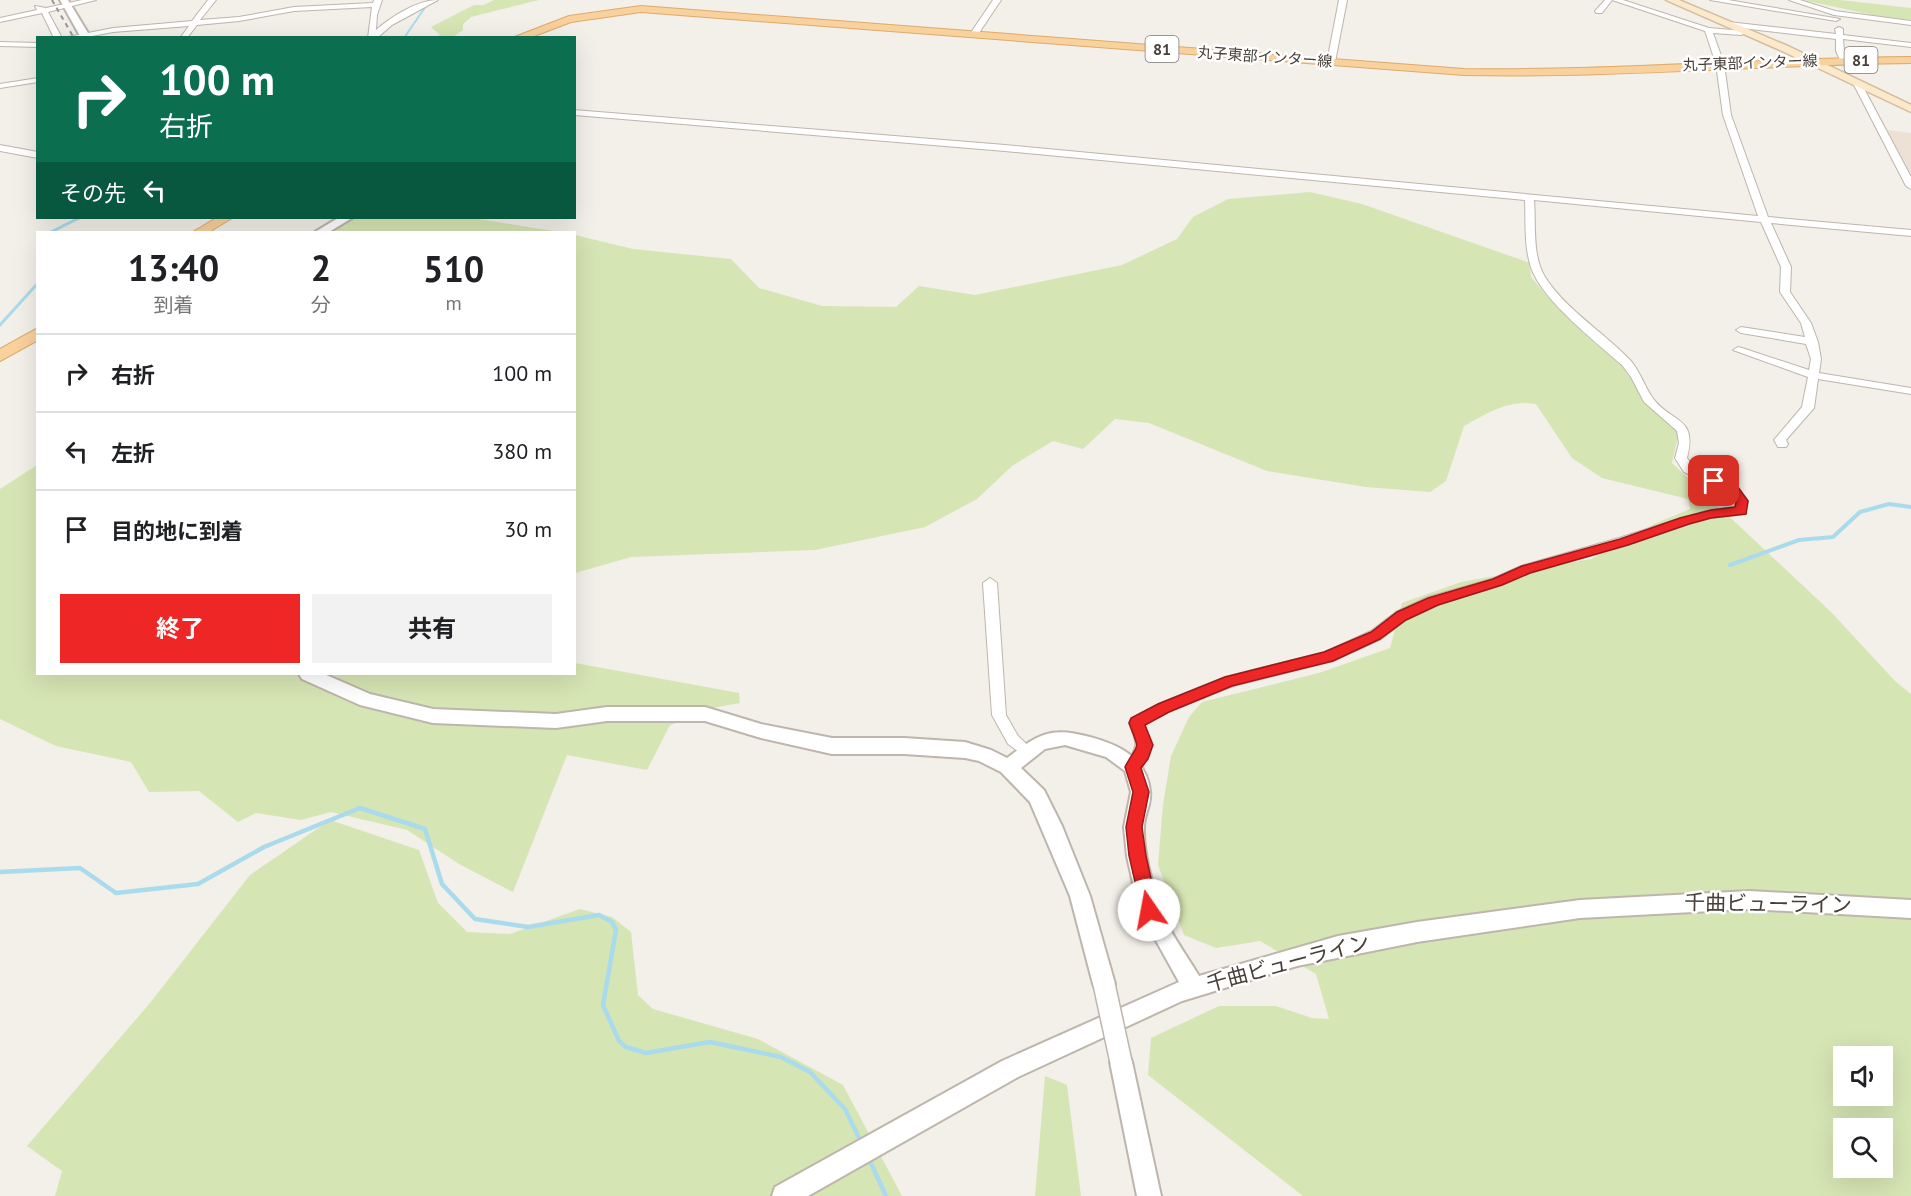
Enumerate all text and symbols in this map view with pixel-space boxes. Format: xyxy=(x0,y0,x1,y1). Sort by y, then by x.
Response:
road number: 81 xyxy=(1146,36,1178,62)
street label: 丸子東部インター線 xyxy=(1197,42,1333,71)
road number: 81 xyxy=(1844,47,1878,73)
street label: 丸子東部インター線 xyxy=(1682,51,1818,74)
text: 100 m xyxy=(159,52,275,107)
icon: right xyxy=(60,60,138,138)
text: 右折 xyxy=(159,109,213,143)
icon: left xyxy=(138,174,171,207)
text: その先 xyxy=(60,179,126,207)
text: 13:40 xyxy=(128,244,219,291)
text: 2 xyxy=(311,244,331,291)
text: 510 xyxy=(423,245,484,292)
text: m xyxy=(445,290,462,316)
text: 到着 xyxy=(153,292,193,318)
text: 分 xyxy=(311,292,331,318)
icon: right xyxy=(60,357,93,390)
text: 100 m xyxy=(492,359,552,387)
text: 右折 xyxy=(111,361,155,389)
icon: left xyxy=(60,435,93,468)
text: 380 m xyxy=(492,437,552,465)
text: 左折 xyxy=(111,439,155,467)
pin xyxy=(1688,455,1739,506)
icon: arrive xyxy=(1697,464,1730,497)
icon: arrive xyxy=(60,513,93,546)
text: 30 m xyxy=(504,515,552,543)
text: 目的地に到着 xyxy=(111,517,243,545)
button: 終了 xyxy=(60,594,300,663)
button: 共有 xyxy=(312,594,552,663)
position arrow xyxy=(1117,878,1181,942)
street label: 千曲ビューライン xyxy=(1684,889,1852,918)
street label: 千曲ビューライン xyxy=(1203,928,1373,997)
map controls xyxy=(1833,1046,1893,1178)
button: sound xyxy=(1833,1046,1893,1106)
button: search xyxy=(1833,1118,1893,1178)

